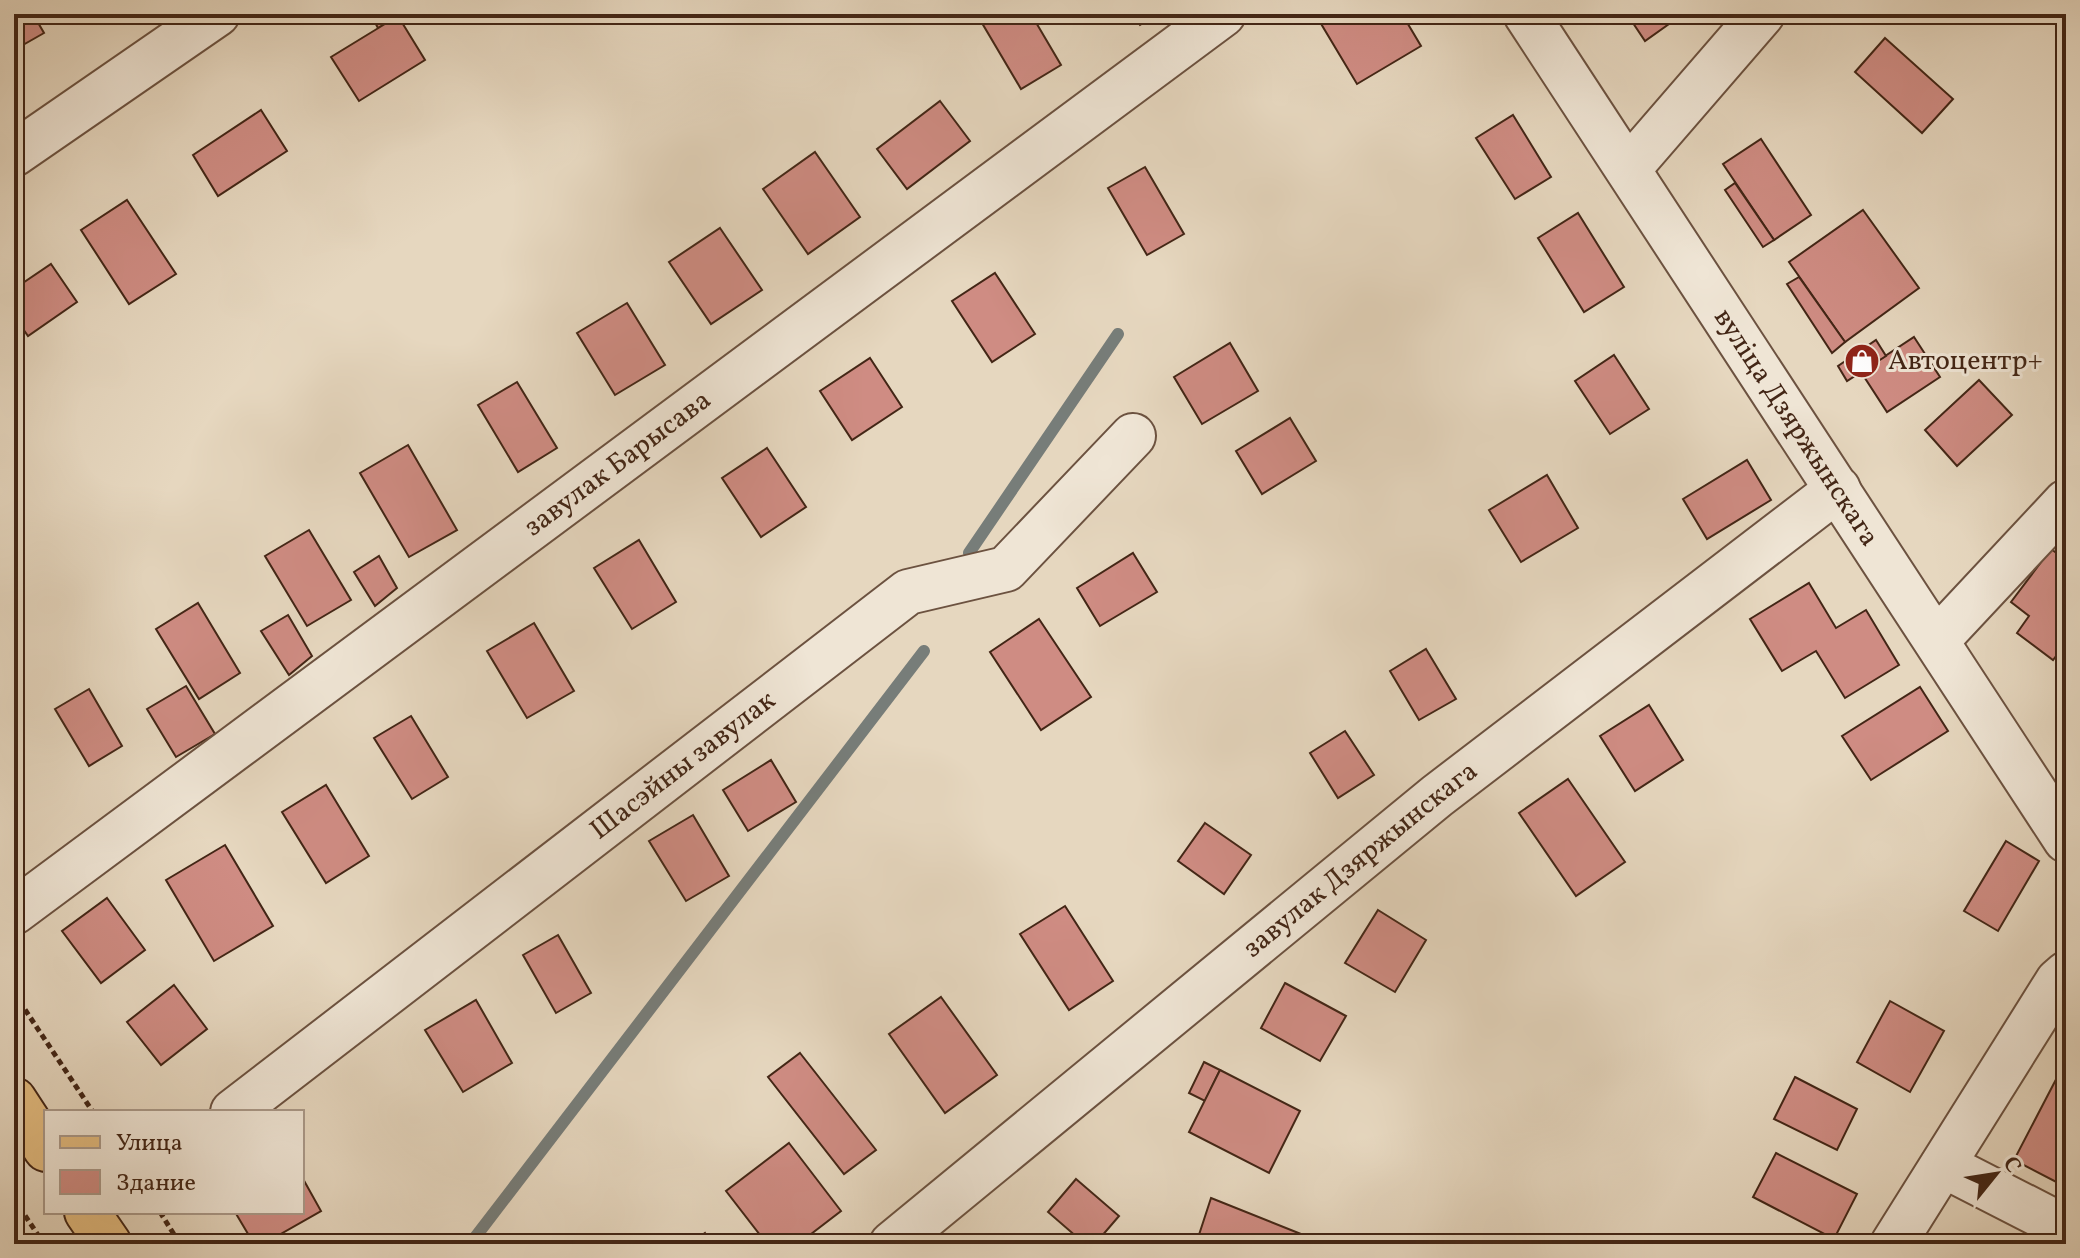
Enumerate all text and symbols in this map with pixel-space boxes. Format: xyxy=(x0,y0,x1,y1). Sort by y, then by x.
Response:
street label: вуліца Дзяржынскага xyxy=(1704,301,1889,554)
shop icon: Автоцентр+ xyxy=(1843,342,1881,380)
place label: Автоцентр+ xyxy=(1888,342,2043,381)
street label: завулак Барысава xyxy=(516,381,719,546)
street label: Шасэйны завулак xyxy=(582,681,784,849)
street label: завулак Дзяржынскага xyxy=(1235,752,1486,967)
legend xyxy=(44,1110,304,1214)
text: Улица xyxy=(116,1127,183,1161)
north arrow xyxy=(1956,1134,2036,1214)
text: С xyxy=(1994,1151,2028,1179)
text: Здание xyxy=(116,1167,196,1201)

